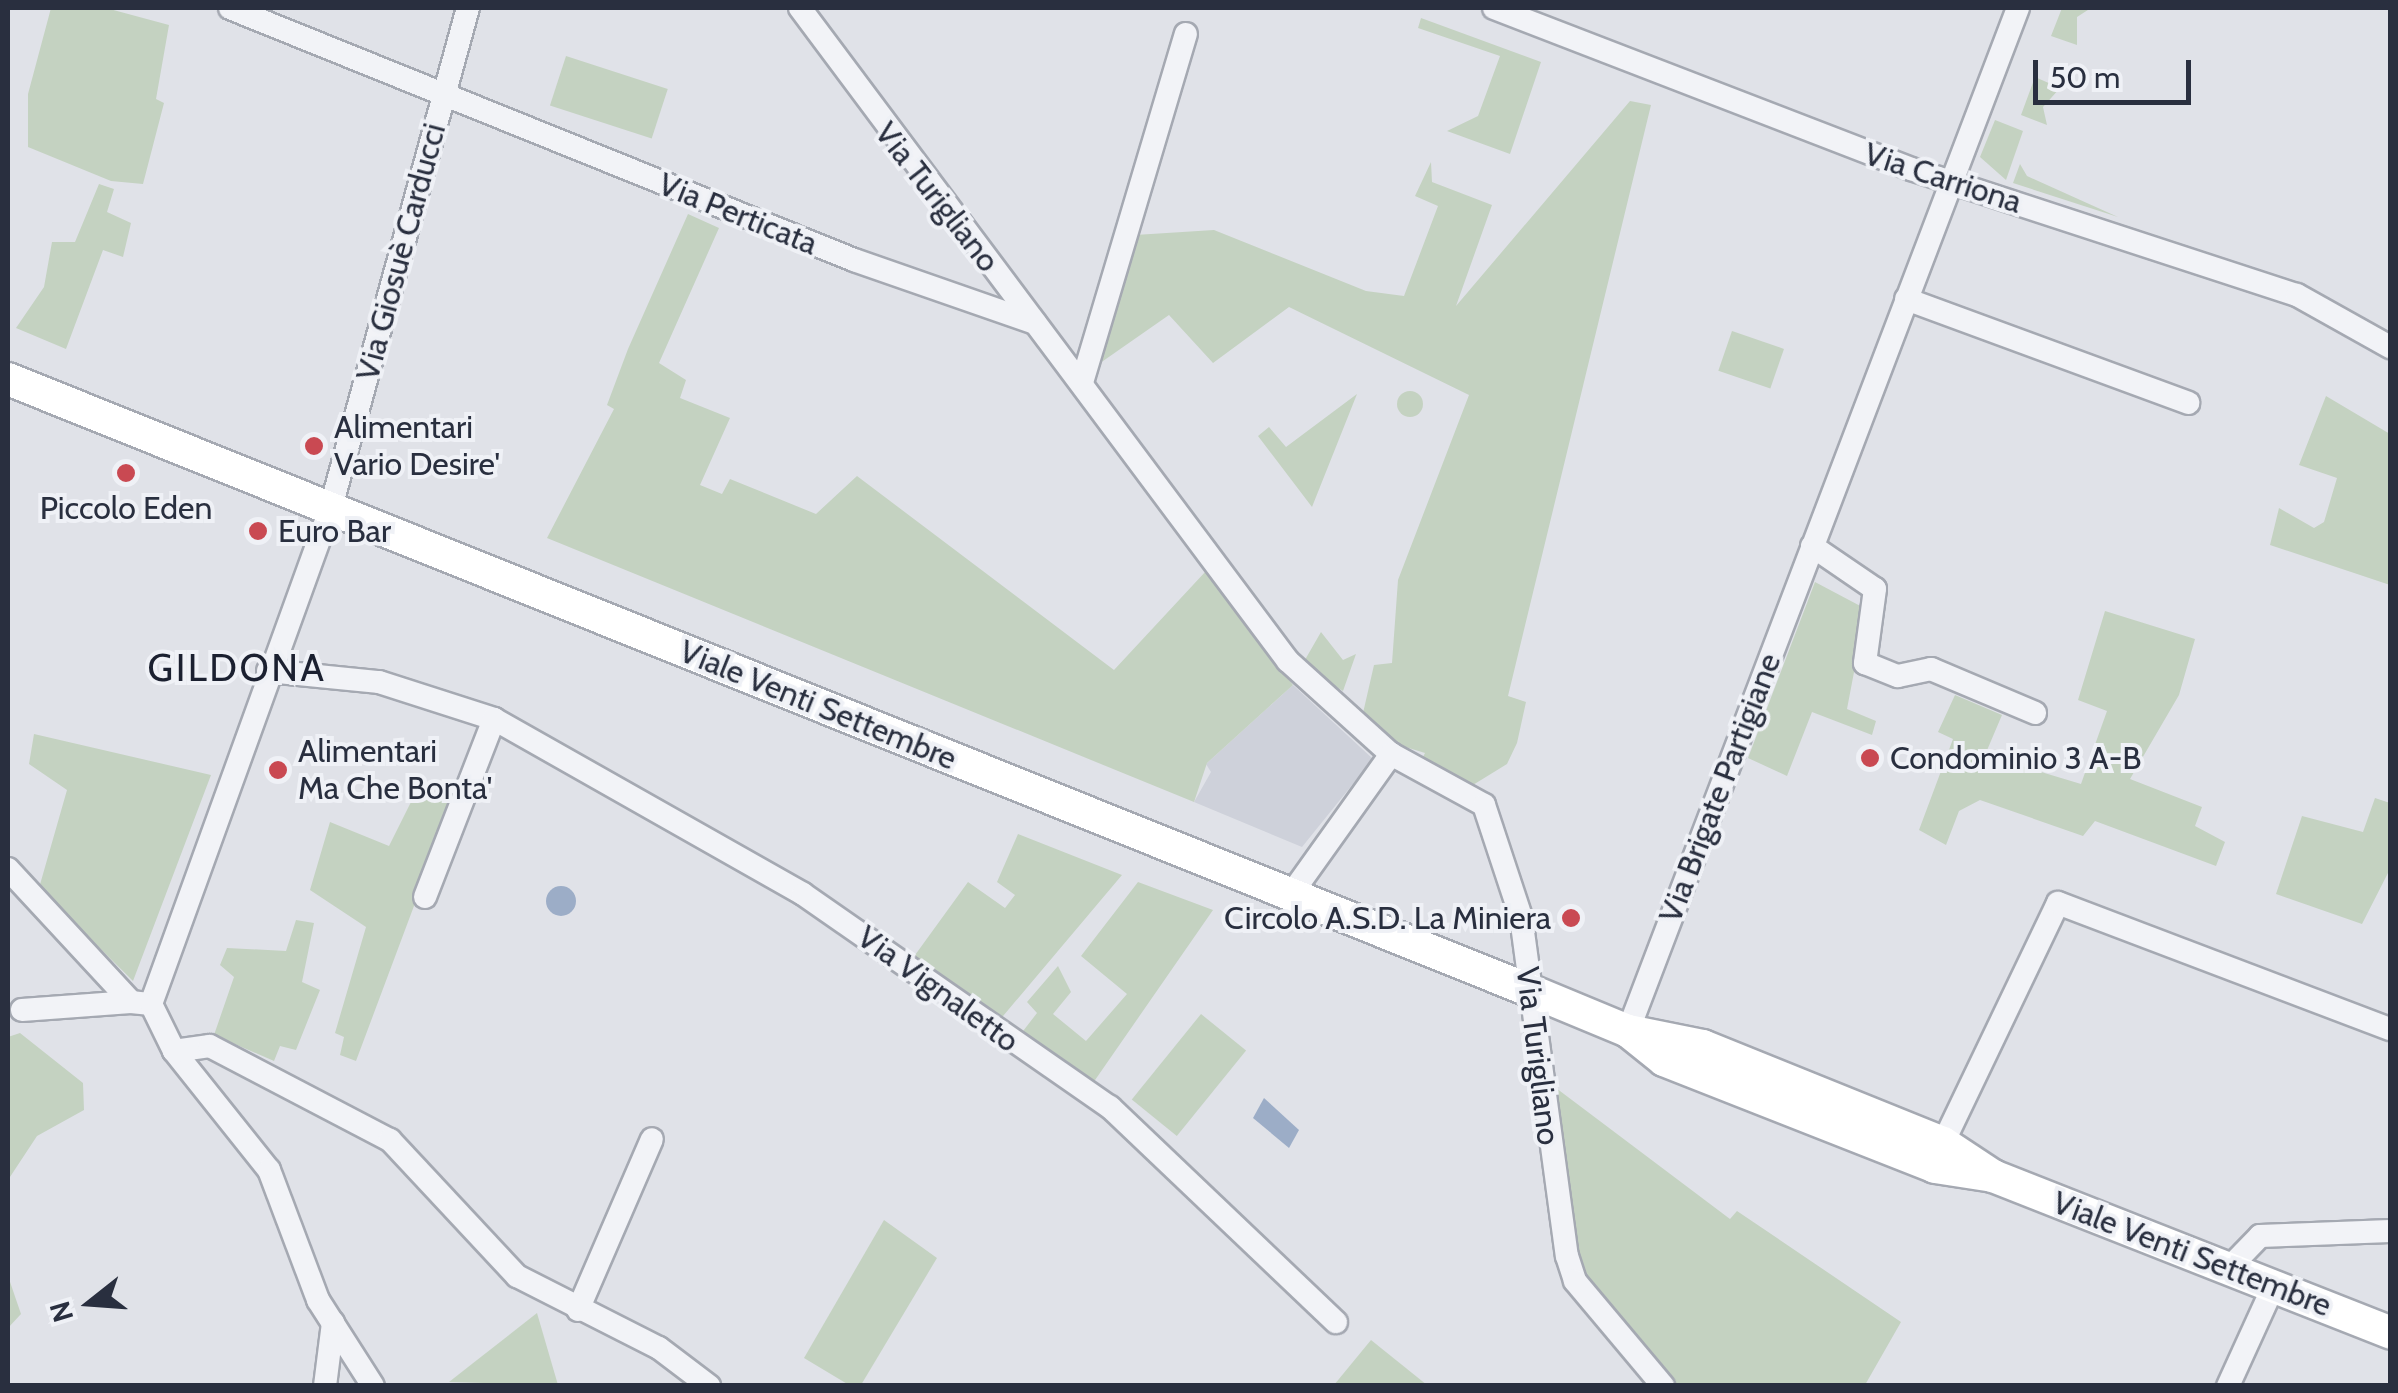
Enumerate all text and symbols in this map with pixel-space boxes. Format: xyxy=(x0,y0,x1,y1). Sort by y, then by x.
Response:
scale bar xyxy=(2038,40,2196,102)
text: 50 m xyxy=(2050,59,2120,96)
street label: Via Turigliano xyxy=(867,115,1007,279)
street label: Via Giosuè Carducci xyxy=(348,119,454,385)
street label: Via Carriona xyxy=(1859,135,2027,221)
street label: Via Perticata xyxy=(653,165,823,263)
place label: Alimentari Vario Desire' xyxy=(334,409,500,484)
marker: Alimentari Vario Desire' xyxy=(303,435,325,457)
marker: Piccolo Eden xyxy=(115,462,137,484)
place label: Piccolo Eden xyxy=(40,489,212,527)
place label: Euro Bar xyxy=(278,512,391,550)
marker: Euro Bar xyxy=(247,520,269,542)
street label: Viale Venti Settembre xyxy=(674,632,962,778)
district label: GILDONA xyxy=(148,645,326,691)
street label: Via Brigate Partigiane xyxy=(1651,648,1789,928)
place label: Alimentari Ma Che Bonta' xyxy=(298,733,492,808)
place label: Condominio 3 A-B xyxy=(1890,739,2141,777)
marker: Condominio 3 A-B xyxy=(1859,747,1881,769)
marker: Alimentari Ma Che Bonta' xyxy=(267,759,289,781)
place label: Circolo A.S.D. La Miniera xyxy=(1224,899,1551,937)
marker: Circolo A.S.D. La Miniera xyxy=(1560,907,1582,929)
street label: Via Vignaletto xyxy=(850,918,1026,1060)
street label: Via Turigliano xyxy=(1508,965,1568,1147)
street label: Viale Venti Settembre xyxy=(2047,1183,2337,1325)
north arrow xyxy=(40,1253,140,1353)
text: N xyxy=(42,1297,80,1326)

